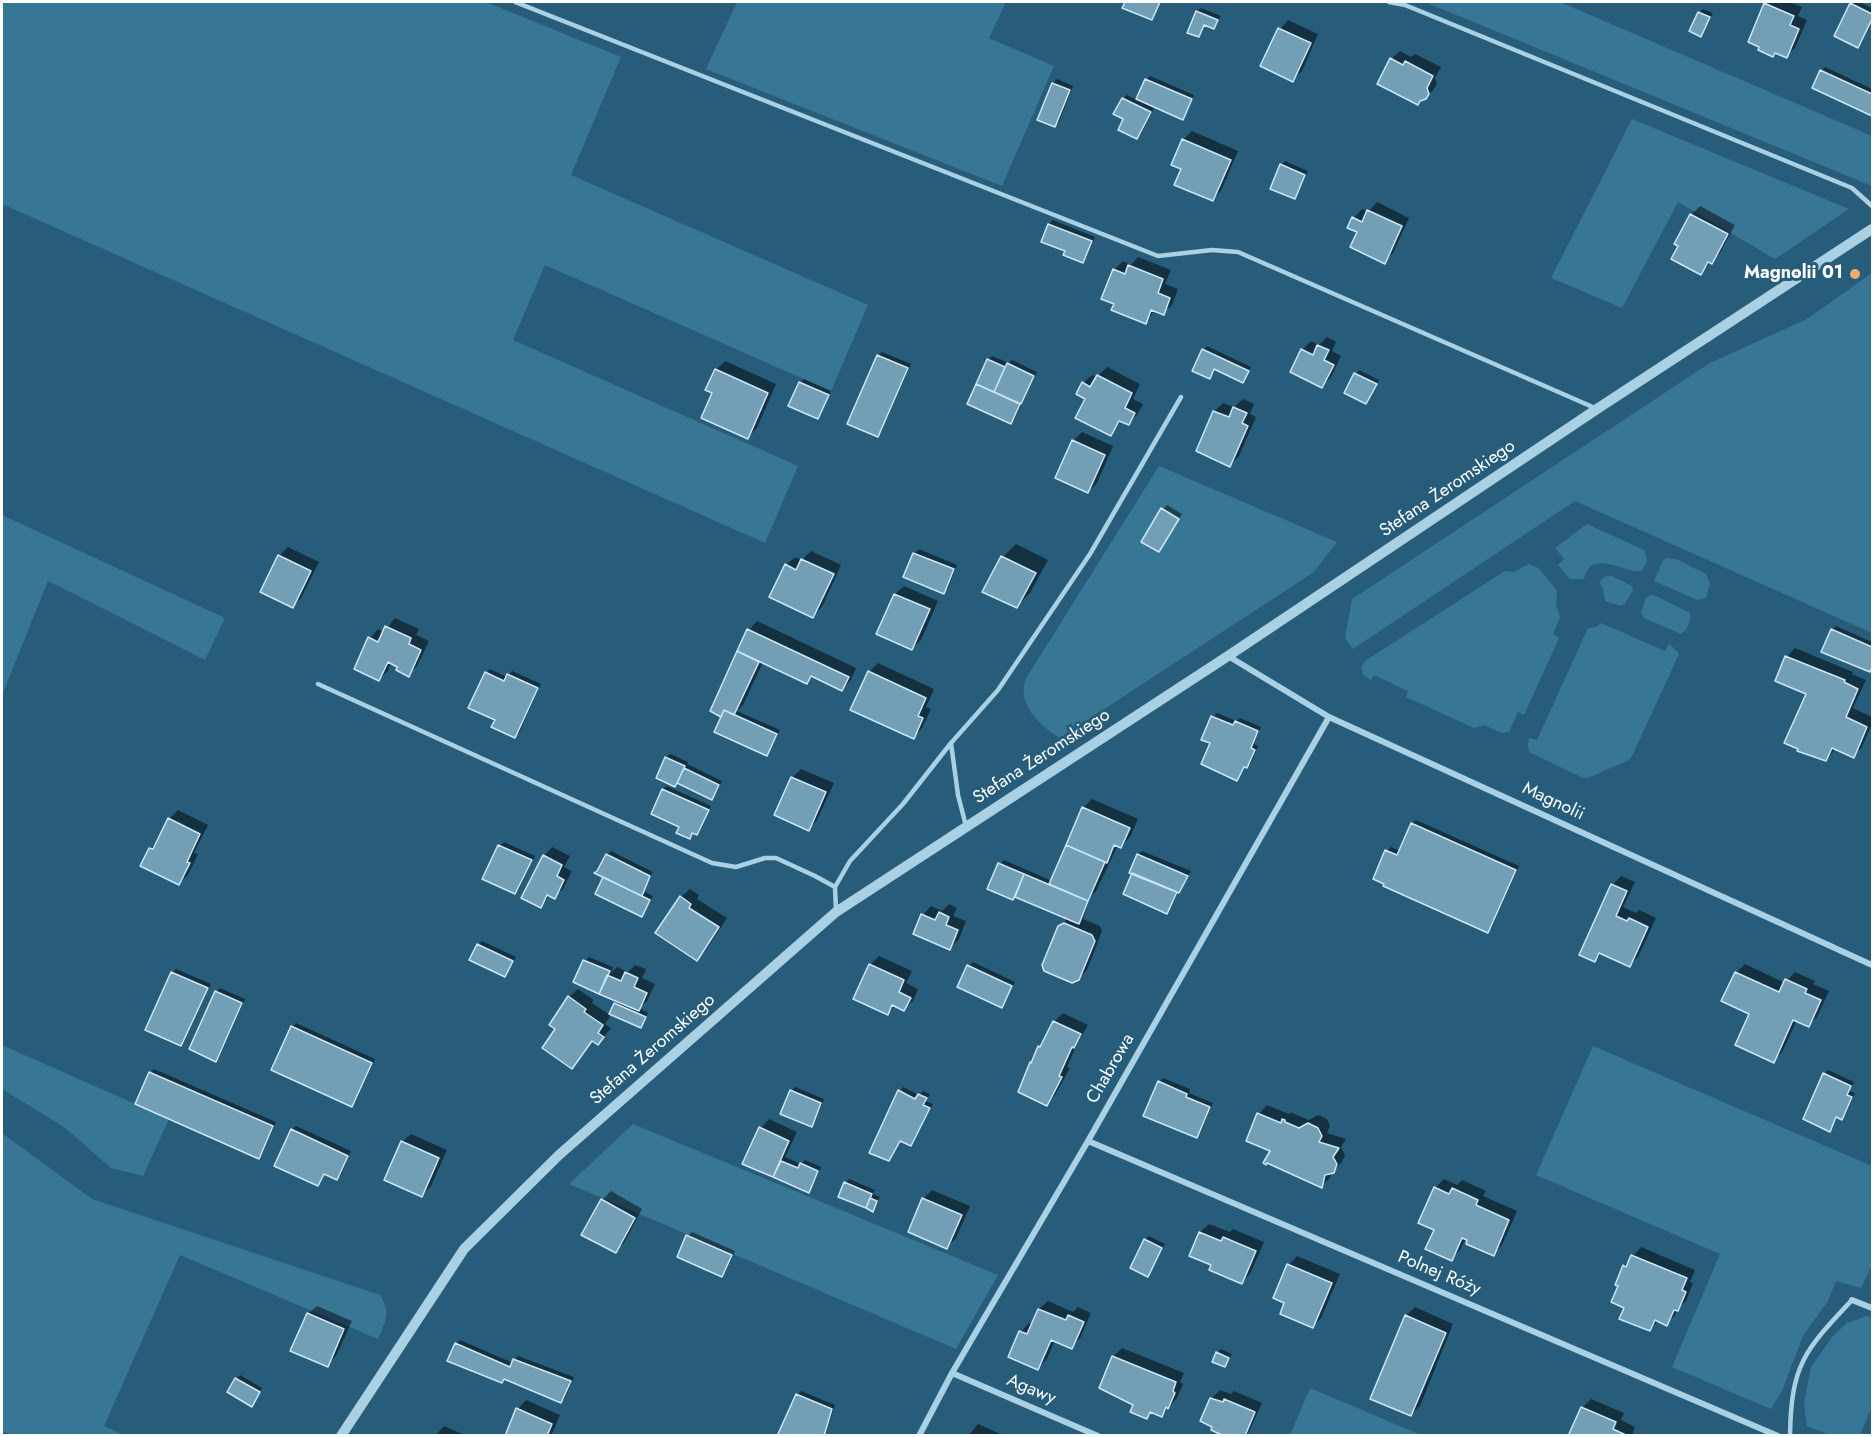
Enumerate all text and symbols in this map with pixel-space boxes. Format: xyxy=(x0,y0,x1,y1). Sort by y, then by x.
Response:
place label: Magnolii 01 xyxy=(1744,263,1843,285)
marker: Magnolii 01 xyxy=(1848,267,1862,281)
street label: Stefana Żeromskiego xyxy=(1376,436,1520,542)
street label: Stefana Żeromskiego xyxy=(970,705,1114,809)
street label: Magnolii xyxy=(1518,778,1588,826)
street label: Stefana Żeromskiego xyxy=(586,990,720,1110)
street label: Chabrowa xyxy=(1082,1030,1140,1108)
street label: Polnej Róży xyxy=(1394,1247,1484,1301)
street label: Agawy xyxy=(1003,1370,1059,1410)

